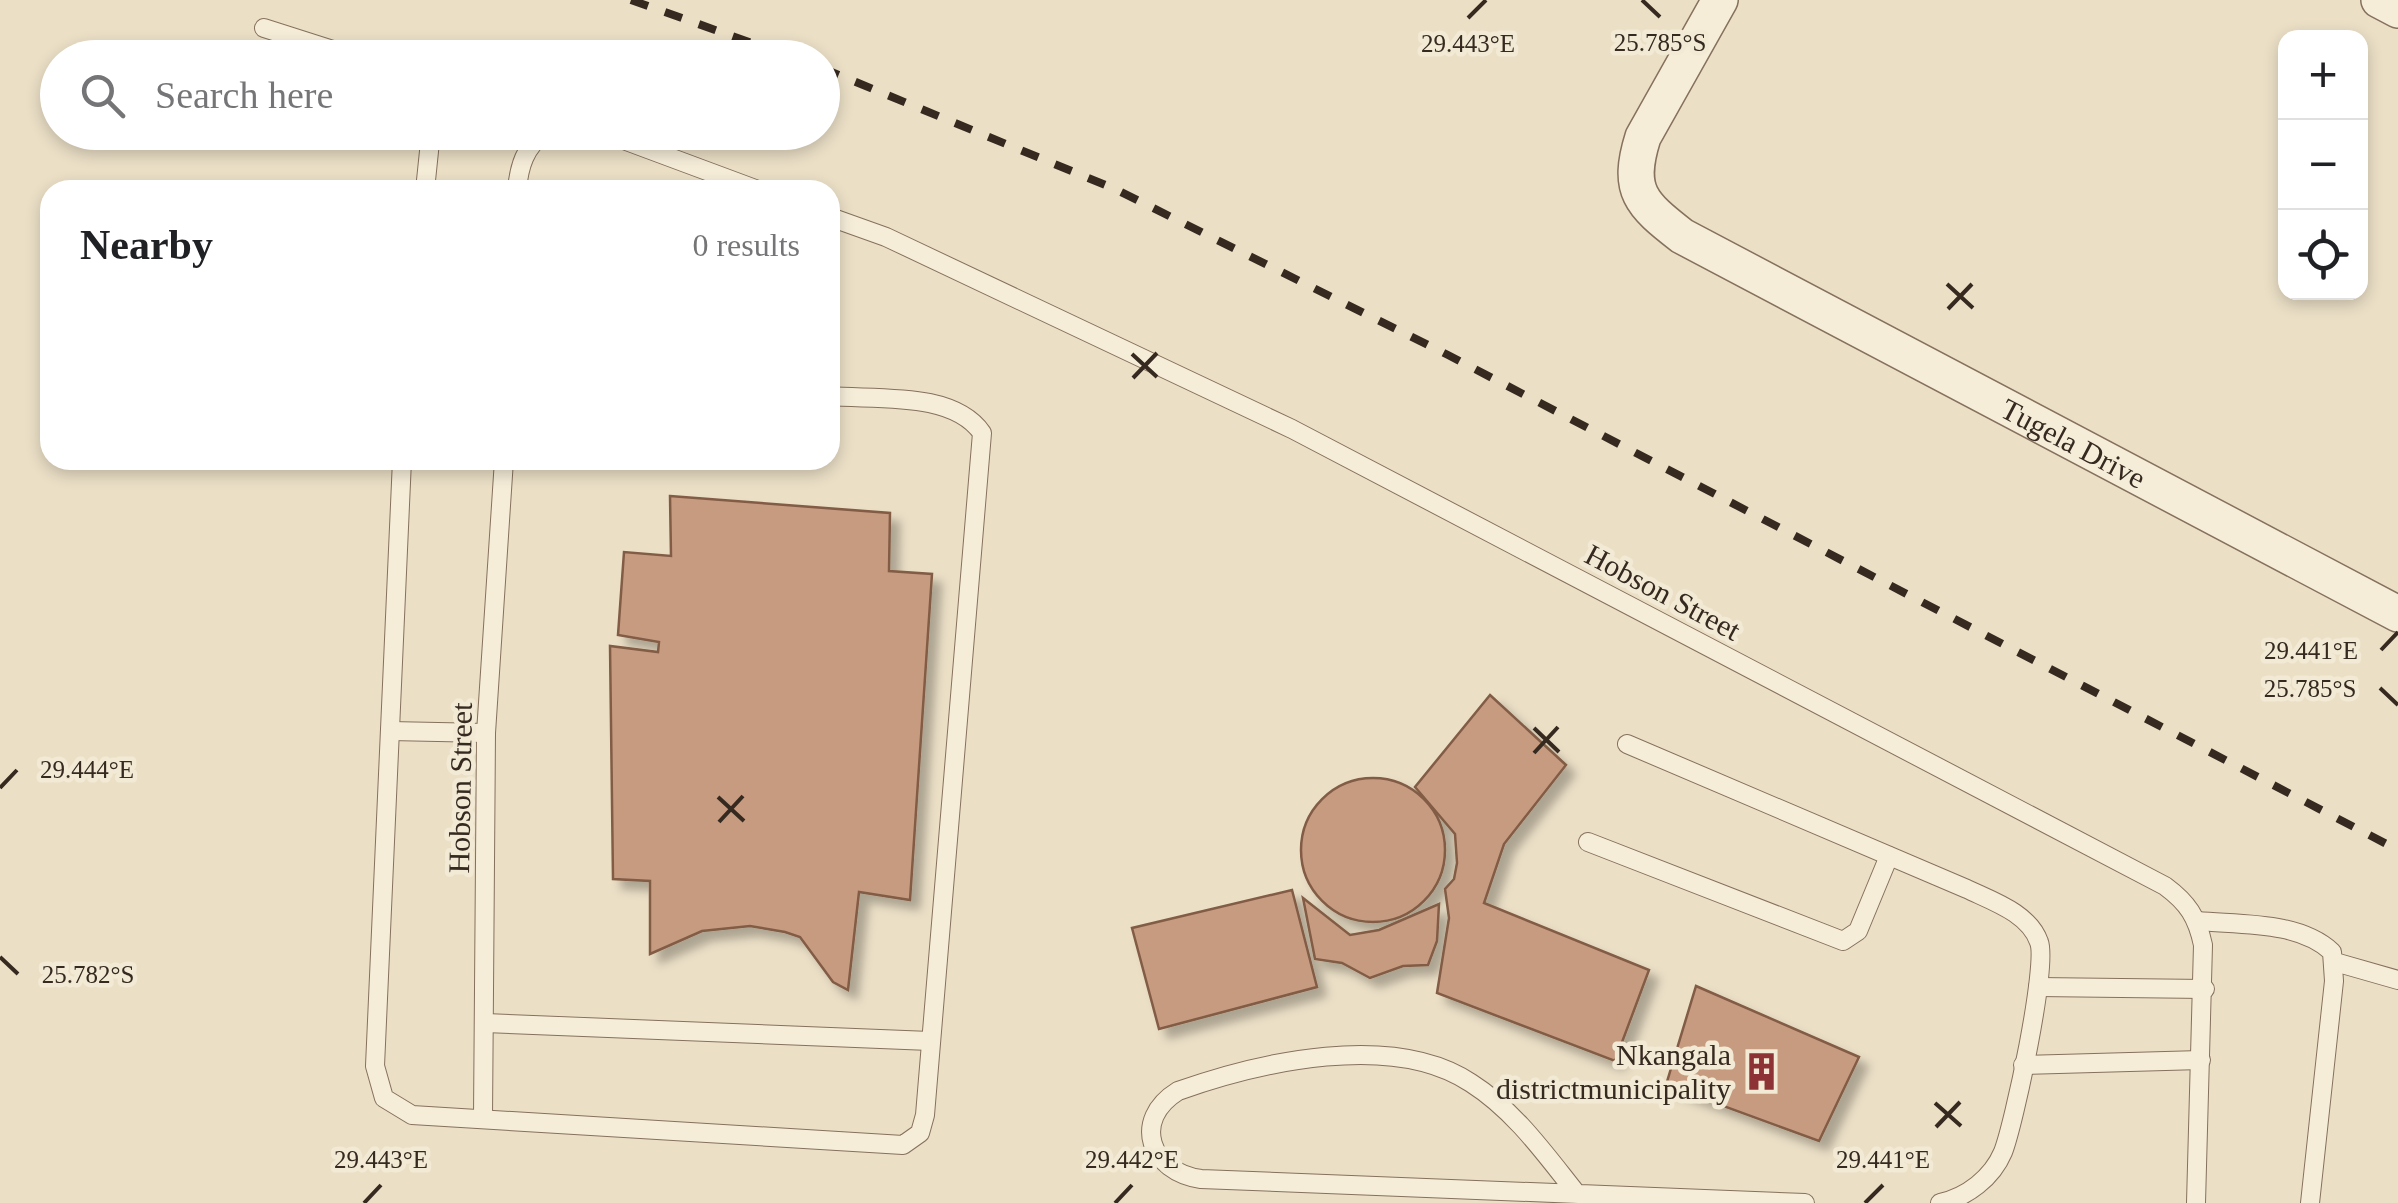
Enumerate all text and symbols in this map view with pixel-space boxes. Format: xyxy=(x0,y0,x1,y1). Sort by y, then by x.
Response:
text: 25.785°S xyxy=(1614,29,1706,56)
text: 29.443°E xyxy=(1421,30,1515,57)
map controls xyxy=(2278,30,2368,300)
button: + xyxy=(2278,30,2368,120)
search box xyxy=(40,40,840,150)
icon: search xyxy=(75,68,130,123)
text: Search here xyxy=(155,74,333,116)
button: − xyxy=(2278,120,2368,210)
button: locate xyxy=(2278,210,2368,300)
text: Nearby xyxy=(80,222,213,268)
text: 0 results xyxy=(692,227,800,263)
street label: Tugela Drive xyxy=(1996,391,2151,494)
street label: Hobson Street xyxy=(1580,537,1747,647)
text: 29.441°E xyxy=(2264,637,2358,664)
text: 25.785°S xyxy=(2264,675,2356,702)
street label: Hobson Street xyxy=(442,702,478,874)
text: 29.444°E xyxy=(40,756,134,783)
text: 25.782°S xyxy=(42,961,134,988)
place label: Nkangala districtmunicipality xyxy=(1496,1038,1731,1105)
building icon: Nkangala districtmunicipality xyxy=(1740,1050,1782,1092)
text: 29.443°E xyxy=(334,1146,428,1173)
text: 29.442°E xyxy=(1085,1146,1179,1173)
text: 29.441°E xyxy=(1836,1146,1930,1173)

